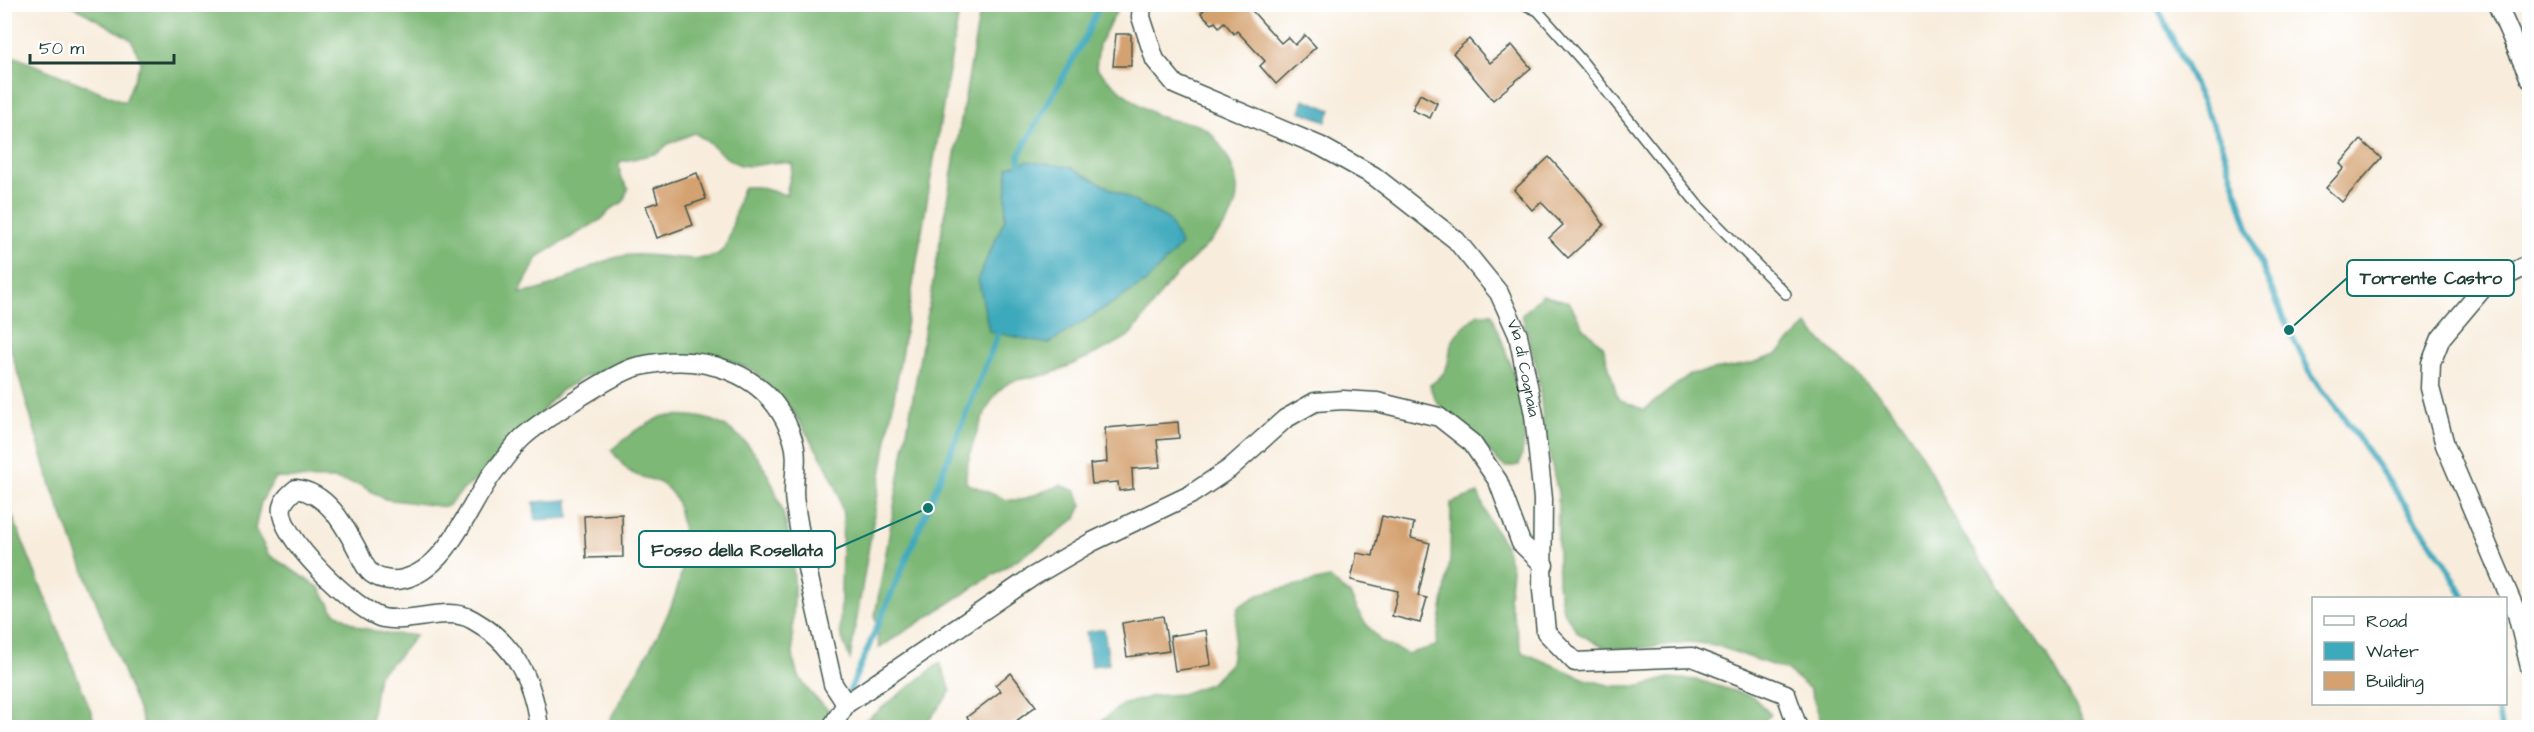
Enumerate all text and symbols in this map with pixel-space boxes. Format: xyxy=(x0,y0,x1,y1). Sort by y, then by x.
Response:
scale bar xyxy=(30,27,174,65)
text: 50 m xyxy=(39,36,84,61)
callout: Torrente Castro xyxy=(2347,260,2514,296)
text: Torrente Castro xyxy=(2359,266,2503,291)
street label: Via di Cognaia xyxy=(1501,316,1545,419)
callout: Fosso della Rosellata xyxy=(639,531,835,567)
text: Fosso della Rosellata xyxy=(651,538,824,563)
legend xyxy=(2312,597,2507,705)
text: Road xyxy=(2366,609,2407,634)
text: Water xyxy=(2366,639,2419,664)
text: Building xyxy=(2366,669,2424,695)

